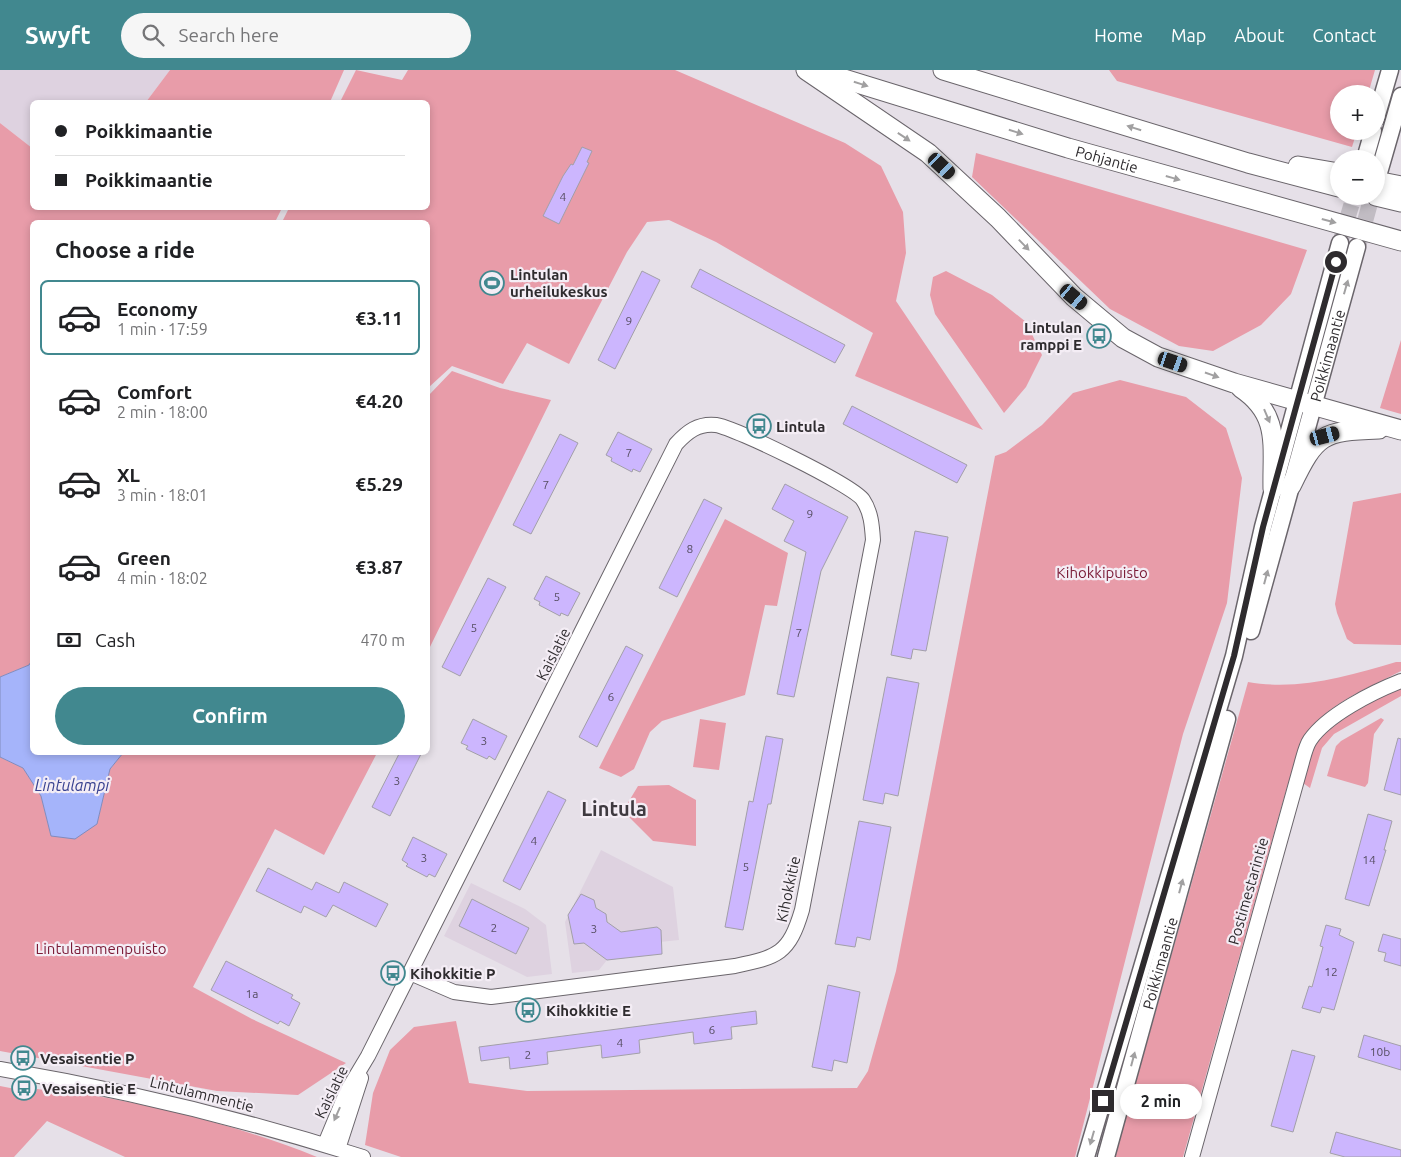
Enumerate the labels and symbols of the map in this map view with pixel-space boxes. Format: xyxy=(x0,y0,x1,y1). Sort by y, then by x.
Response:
one-way arrow xyxy=(854,81,869,89)
one-way arrow xyxy=(1127,124,1142,131)
one-way arrow xyxy=(1009,129,1024,137)
one-way arrow xyxy=(897,132,911,142)
street label: Pohjantie xyxy=(1074,142,1140,176)
car xyxy=(925,150,958,182)
one-way arrow xyxy=(1165,174,1180,182)
house number: 4 xyxy=(560,190,567,203)
one-way arrow xyxy=(1322,218,1337,226)
one-way arrow xyxy=(1018,239,1030,251)
route start xyxy=(1325,251,1347,273)
place label: Lintulan urheilukeskus xyxy=(510,266,608,300)
sports icon: Lintulan urheilukeskus xyxy=(479,270,505,296)
one-way arrow xyxy=(1342,280,1350,295)
car xyxy=(1057,282,1090,312)
street label: Poikkimaantie xyxy=(1306,307,1348,403)
house number: 9 xyxy=(626,314,632,327)
place label: Lintulan ramppi E xyxy=(1020,319,1082,353)
bus stop icon: Lintulan ramppi E xyxy=(1086,323,1112,349)
car xyxy=(1156,350,1189,374)
one-way arrow xyxy=(1205,372,1220,380)
one-way arrow xyxy=(1263,409,1272,424)
bus stop icon: Lintula xyxy=(746,413,772,439)
place label: Lintula xyxy=(776,418,825,435)
car xyxy=(1308,425,1341,447)
house number: 7 xyxy=(626,446,632,459)
house number: 7 xyxy=(543,478,549,491)
house number: 9 xyxy=(807,507,813,520)
house number: 8 xyxy=(687,542,694,555)
park label: Kihokkipuisto xyxy=(1056,564,1148,581)
one-way arrow xyxy=(1262,570,1270,585)
house number: 5 xyxy=(554,590,560,603)
house number: 5 xyxy=(471,621,477,634)
street label: Kaislatie xyxy=(533,625,573,683)
house number: 7 xyxy=(796,626,802,639)
house number: 6 xyxy=(608,690,615,703)
house number: 3 xyxy=(481,734,487,747)
house number: 3 xyxy=(394,774,400,787)
water label: Lintulampi xyxy=(35,776,110,794)
district label: Lintula xyxy=(581,797,647,820)
house number: 4 xyxy=(531,834,538,847)
street label: Postimestarintie xyxy=(1225,835,1271,947)
house number: 3 xyxy=(421,851,427,864)
house number: 14 xyxy=(1362,853,1376,866)
street label: Kihokkitie xyxy=(773,854,803,924)
house number: 5 xyxy=(743,860,749,873)
one-way arrow xyxy=(1177,878,1185,893)
street label: Poikkimaantie xyxy=(1139,915,1180,1011)
house number: 2 xyxy=(491,921,497,934)
house number: 3 xyxy=(591,922,597,935)
park label: Lintulammenpuisto xyxy=(36,940,166,957)
bus stop icon: Kihokkitie P xyxy=(380,960,406,986)
place label: Kihokkitie P xyxy=(410,965,495,982)
house number: 12 xyxy=(1324,965,1338,978)
house number: 1a xyxy=(246,987,258,1000)
bus stop icon: Kihokkitie E xyxy=(515,997,541,1023)
place label: Kihokkitie E xyxy=(546,1002,631,1019)
house number: 6 xyxy=(709,1023,716,1036)
house number: 4 xyxy=(617,1036,624,1049)
bus stop icon: Vesaisentie P xyxy=(10,1045,36,1071)
house number: 10b xyxy=(1370,1045,1390,1058)
house number: 2 xyxy=(525,1048,531,1061)
place label: Vesaisentie P xyxy=(40,1050,135,1067)
one-way arrow xyxy=(1129,1052,1137,1067)
street label: Kaislatie xyxy=(311,1063,351,1121)
street label: Lintulammentie xyxy=(148,1073,256,1115)
bus stop icon: Vesaisentie E xyxy=(11,1075,37,1101)
place label: Vesaisentie E xyxy=(42,1080,136,1097)
callout: 2 min xyxy=(1120,1084,1203,1118)
route end xyxy=(1092,1090,1114,1112)
one-way arrow xyxy=(332,1107,340,1121)
one-way arrow xyxy=(1087,1130,1095,1145)

